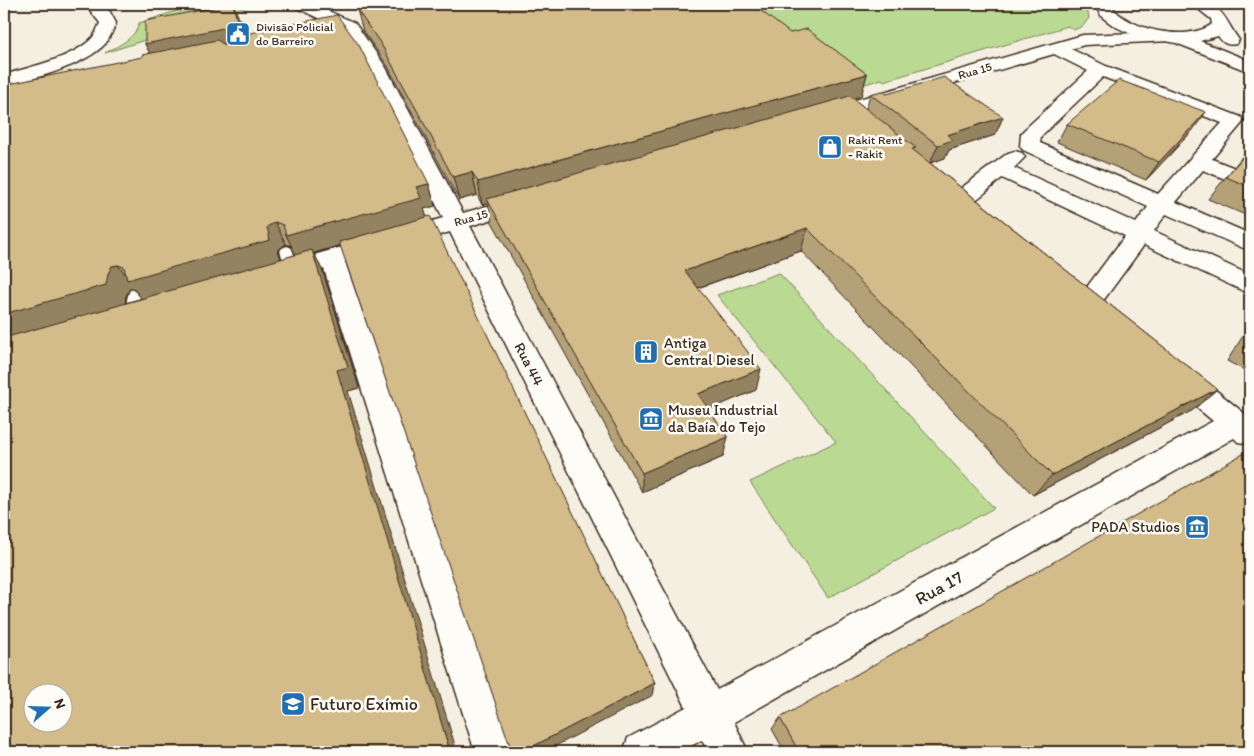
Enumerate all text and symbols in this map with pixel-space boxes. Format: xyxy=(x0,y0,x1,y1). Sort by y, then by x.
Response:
place label: Divisão Policial do Barreiro xyxy=(256,20,334,48)
public building icon: Divisão Policial do Barreiro xyxy=(225,21,251,47)
street label: Rua 15 xyxy=(957,60,993,82)
place label: Rakit Rent - Rakit xyxy=(848,133,903,161)
shop icon: Rakit Rent - Rakit xyxy=(817,134,843,160)
street label: Rua 15 xyxy=(453,207,489,229)
place label: Antiga Central Diesel xyxy=(664,334,756,369)
street label: Rua 44 xyxy=(511,339,547,389)
building icon: Antiga Central Diesel xyxy=(633,339,659,365)
place label: Museu Industrial da Baía do Tejo xyxy=(668,401,779,436)
museum icon: Museu Industrial da Baía do Tejo xyxy=(638,406,664,432)
museum icon: PADA Studios xyxy=(1184,514,1210,540)
place label: PADA Studios xyxy=(1091,518,1180,536)
street label: Rua 17 xyxy=(911,566,967,610)
north arrow xyxy=(22,684,72,734)
school or university icon: Futuro Exímio xyxy=(280,691,306,717)
place label: Futuro Exímio xyxy=(310,693,418,715)
text: N xyxy=(50,696,69,711)

